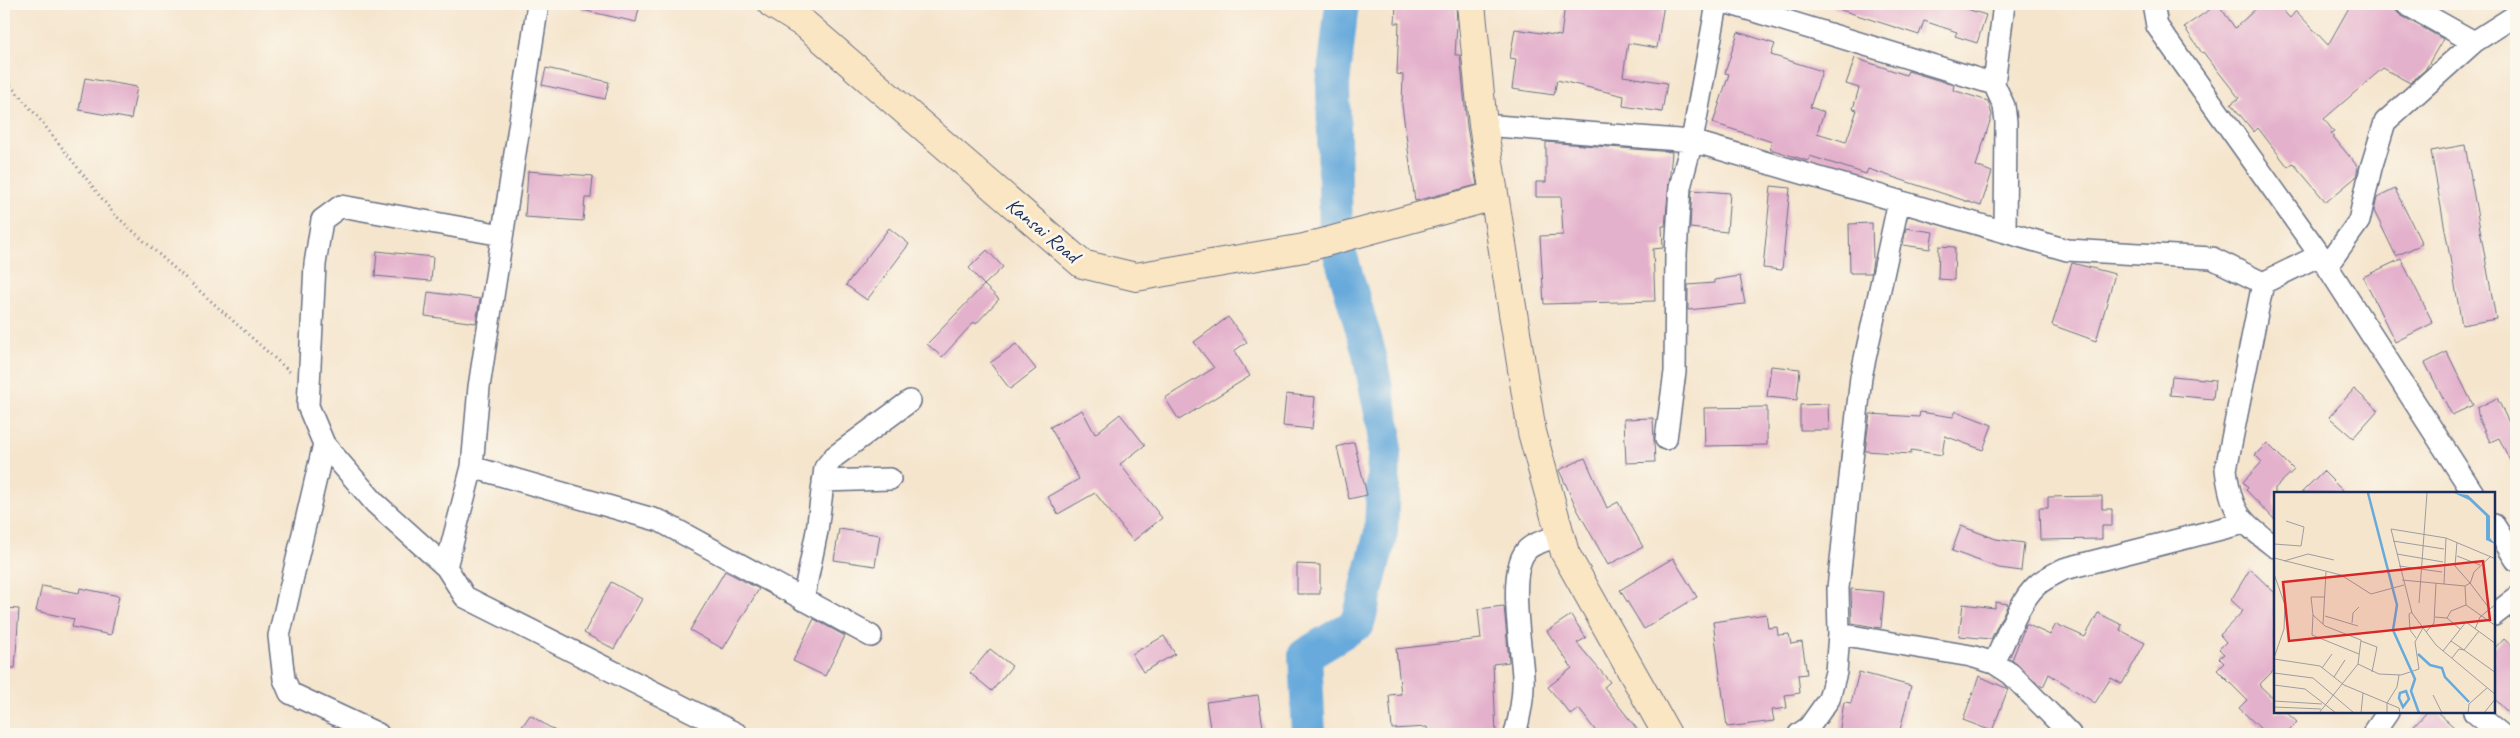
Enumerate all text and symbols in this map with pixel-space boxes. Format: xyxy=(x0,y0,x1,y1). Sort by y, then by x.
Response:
street label: Kansai Road xyxy=(1001,192,1088,271)
inset map xyxy=(2274,492,2495,713)

